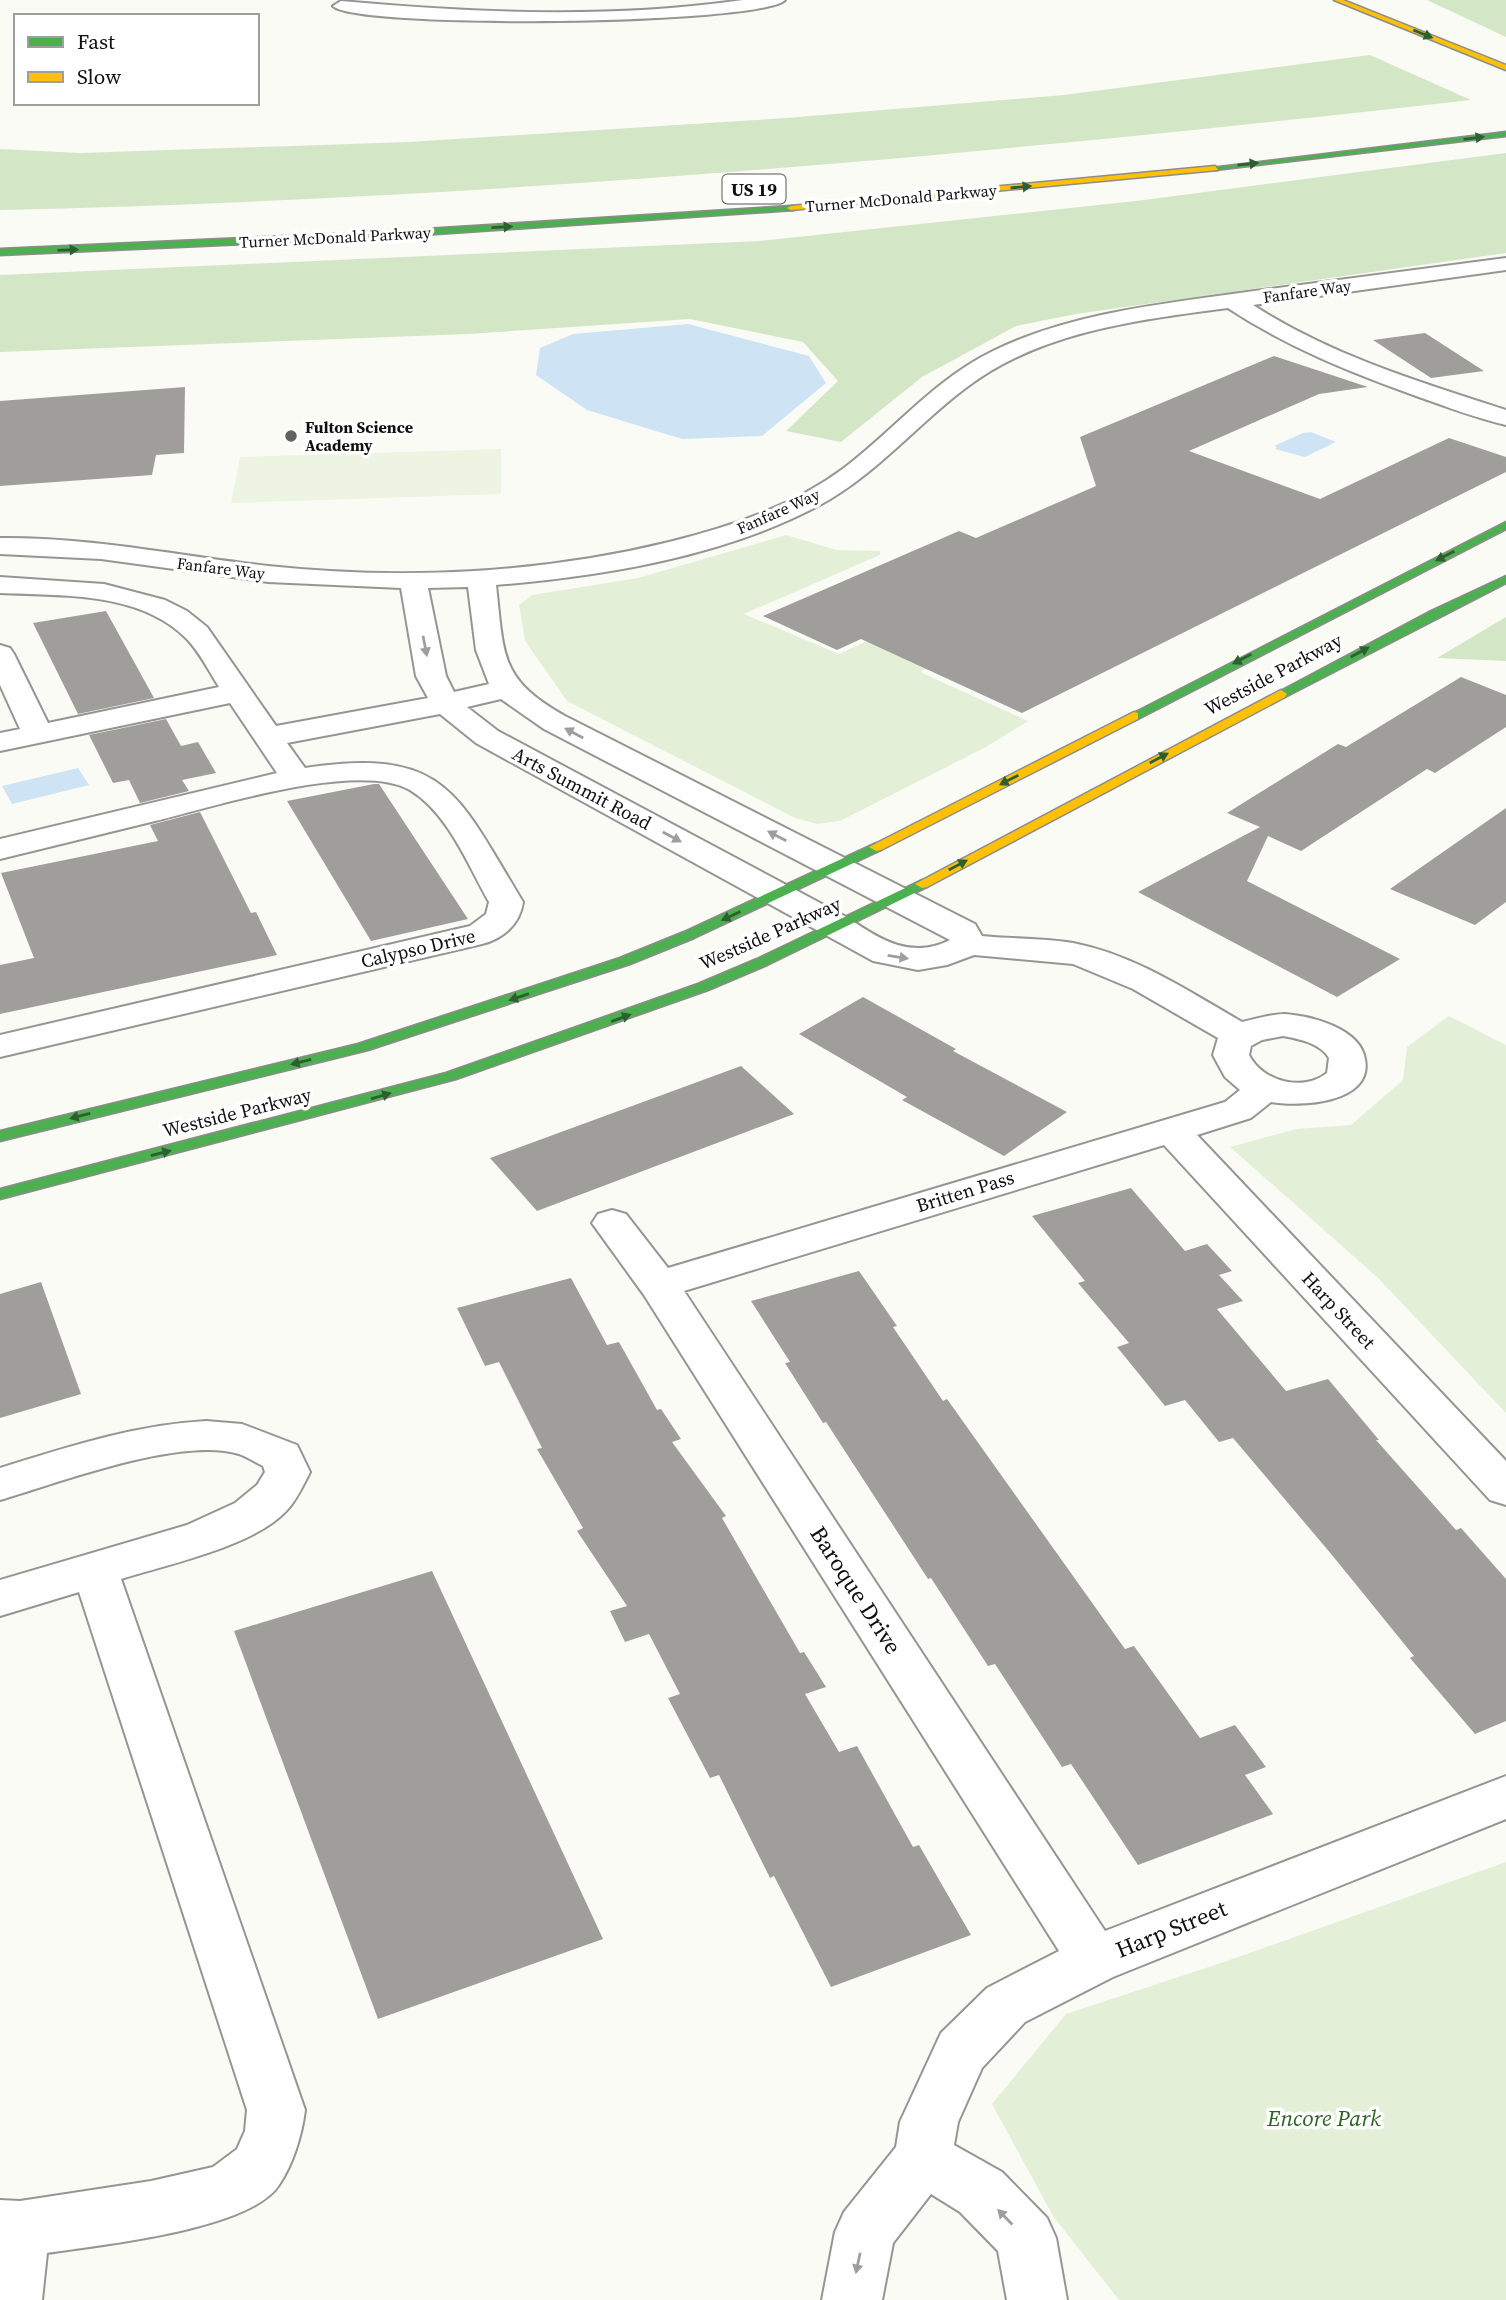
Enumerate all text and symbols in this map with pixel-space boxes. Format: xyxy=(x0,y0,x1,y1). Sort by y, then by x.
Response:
legend xyxy=(14,14,259,105)
text: Fast xyxy=(77,27,115,56)
one-way arrow xyxy=(1413,28,1433,40)
text: Slow xyxy=(77,62,121,91)
one-way arrow xyxy=(1463,132,1485,143)
one-way arrow xyxy=(1237,159,1259,170)
road number: US 19 xyxy=(722,174,786,204)
street label: Turner McDonald Parkway xyxy=(804,179,998,217)
one-way arrow xyxy=(1011,181,1033,192)
street label: Turner McDonald Parkway xyxy=(239,221,432,253)
one-way arrow xyxy=(491,222,513,233)
one-way arrow xyxy=(57,244,79,255)
street label: Fanfare Way xyxy=(1262,274,1353,308)
place label: Fulton Science Academy xyxy=(305,416,413,456)
marker: Fulton Science Academy xyxy=(283,428,299,444)
street label: Fanfare Way xyxy=(733,483,824,539)
one-way arrow xyxy=(1435,550,1455,561)
street label: Fanfare Way xyxy=(176,552,267,584)
street label: Westside Parkway xyxy=(1200,627,1347,721)
one-way arrow xyxy=(420,635,431,657)
one-way arrow xyxy=(1350,646,1370,658)
one-way arrow xyxy=(1232,653,1252,665)
one-way arrow xyxy=(564,727,584,738)
street label: Arts Summit Road xyxy=(508,740,656,836)
one-way arrow xyxy=(1149,753,1169,764)
one-way arrow xyxy=(999,774,1019,785)
one-way arrow xyxy=(767,830,787,841)
one-way arrow xyxy=(662,831,682,842)
one-way arrow xyxy=(948,859,968,871)
street label: Westside Parkway xyxy=(695,890,845,976)
one-way arrow xyxy=(721,910,741,922)
street label: Calypso Drive xyxy=(358,922,478,974)
one-way arrow xyxy=(887,952,909,963)
one-way arrow xyxy=(508,992,529,1003)
one-way arrow xyxy=(610,1012,631,1023)
one-way arrow xyxy=(290,1057,312,1068)
street label: Westside Parkway xyxy=(160,1081,314,1143)
one-way arrow xyxy=(371,1090,392,1100)
one-way arrow xyxy=(69,1111,91,1122)
one-way arrow xyxy=(150,1147,172,1158)
street label: Britten Pass xyxy=(913,1164,1017,1218)
street label: Harp Street xyxy=(1296,1266,1382,1355)
street label: Baroque Drive xyxy=(803,1520,909,1660)
street label: Harp Street xyxy=(1111,1892,1232,1966)
park label: Encore Park xyxy=(1266,2102,1381,2134)
one-way arrow xyxy=(997,2209,1013,2225)
one-way arrow xyxy=(853,2252,864,2274)

